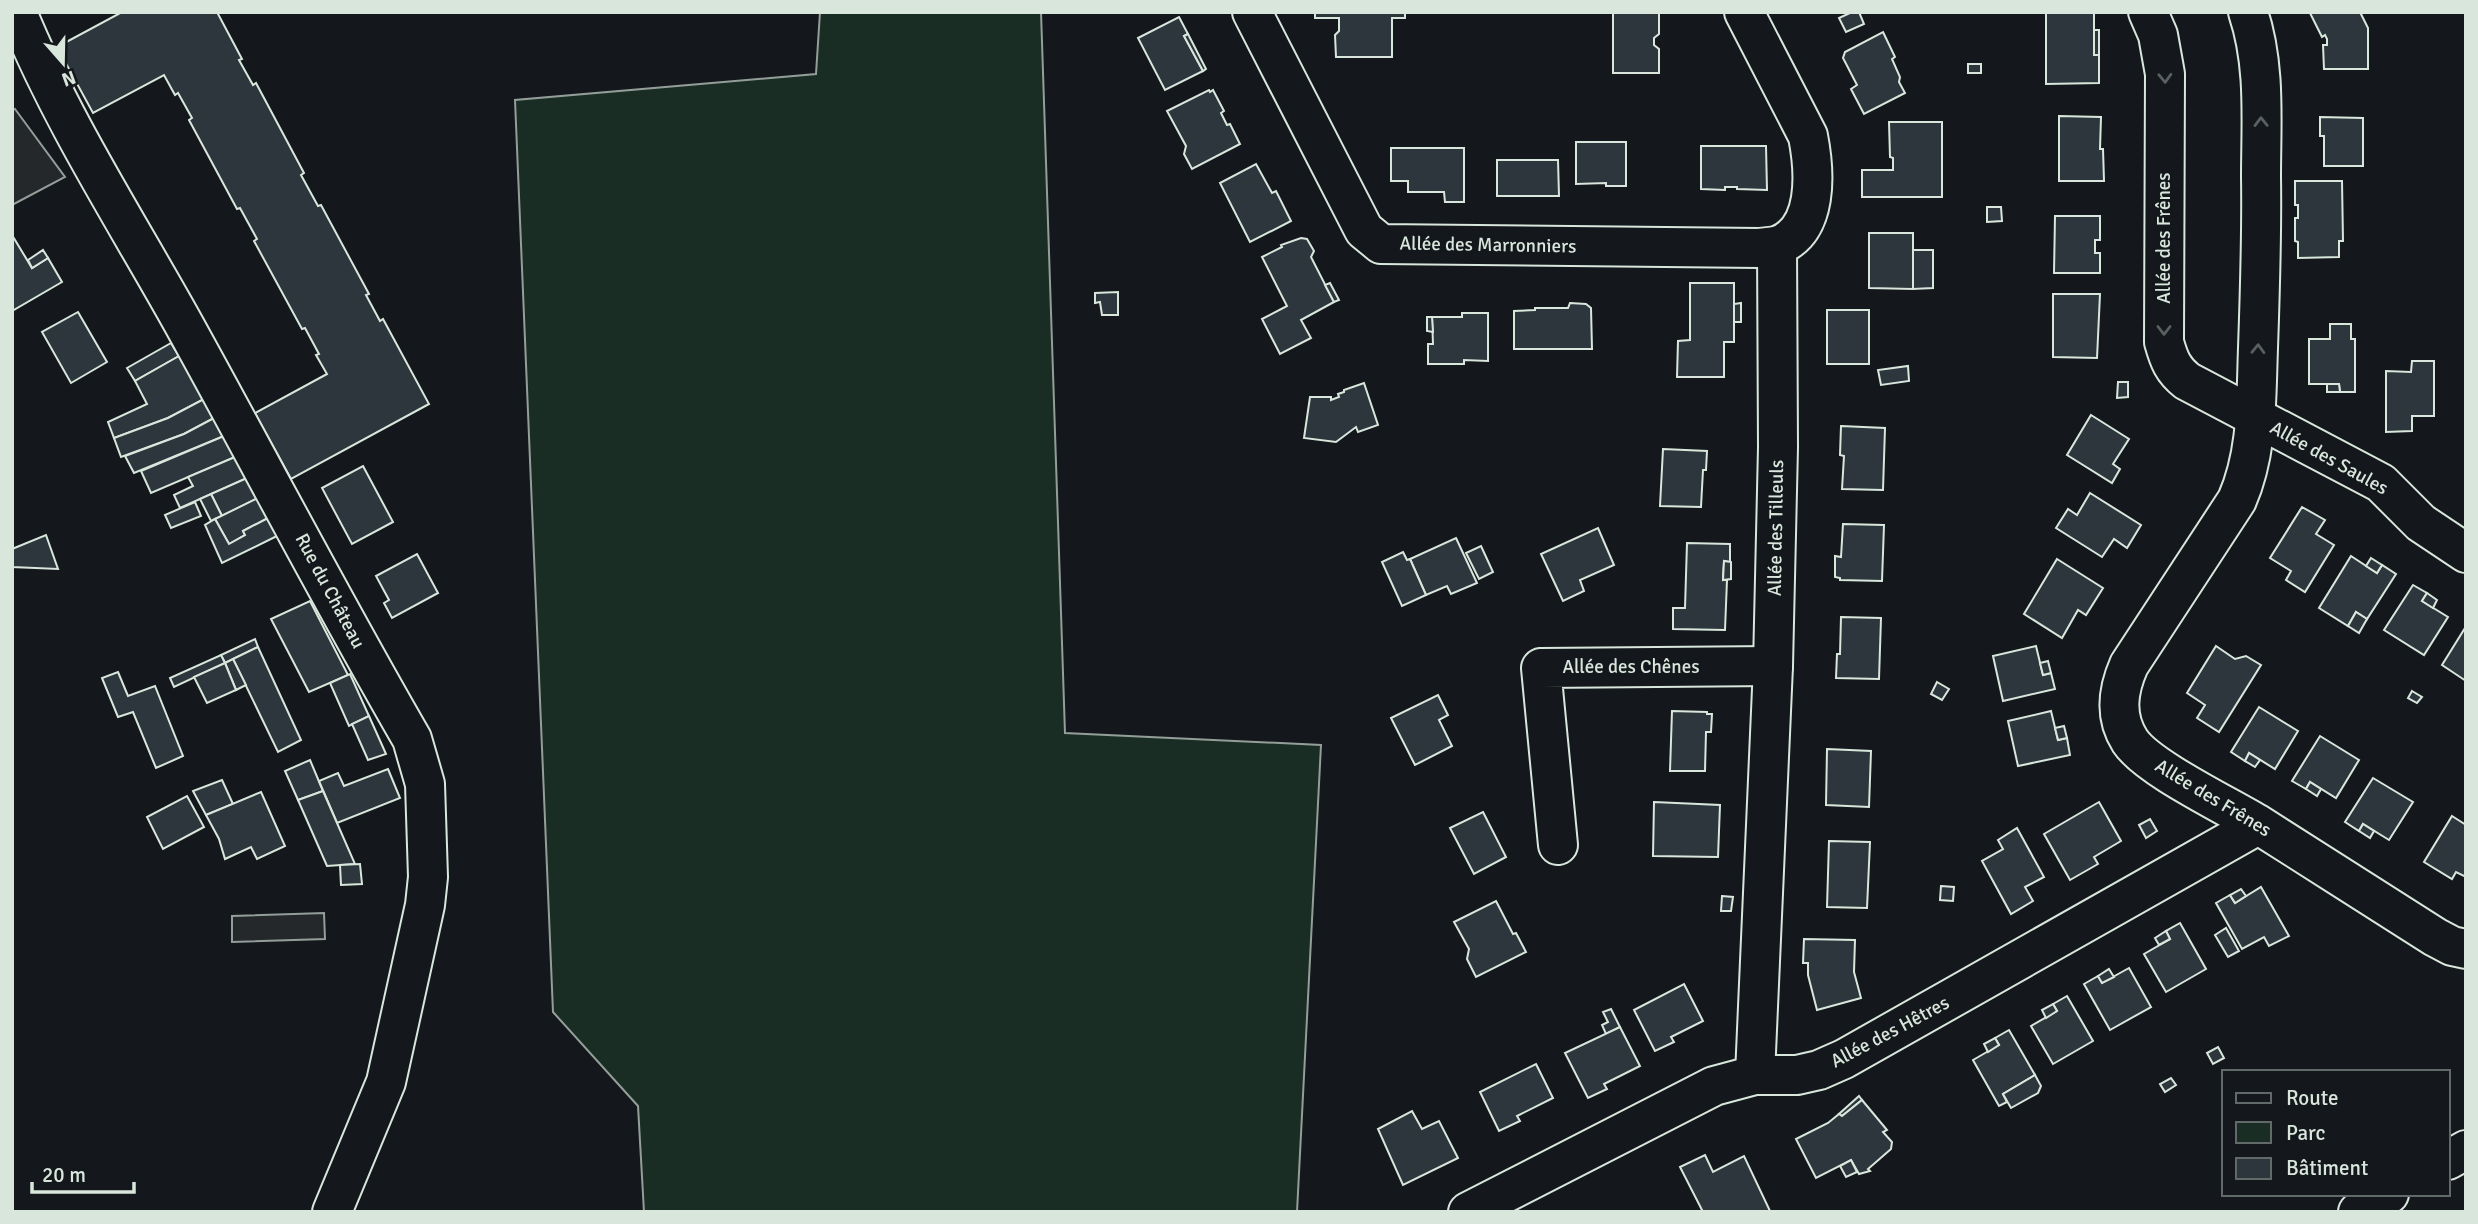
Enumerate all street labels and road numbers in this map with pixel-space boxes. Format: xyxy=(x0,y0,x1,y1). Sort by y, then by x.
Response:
street label: Allée des Frênes xyxy=(2152,172,2176,304)
street label: Allée des Marronniers xyxy=(1399,231,1577,259)
street label: Allée des Saules xyxy=(2266,416,2392,500)
street label: Allée des Tilleuls xyxy=(1763,460,1789,596)
street label: Rue du Château xyxy=(290,529,370,653)
street label: Allée des Chênes xyxy=(1563,655,1699,679)
street label: Allée des Frênes xyxy=(2151,754,2275,842)
street label: Allée des Hêtres xyxy=(1827,991,1953,1073)

